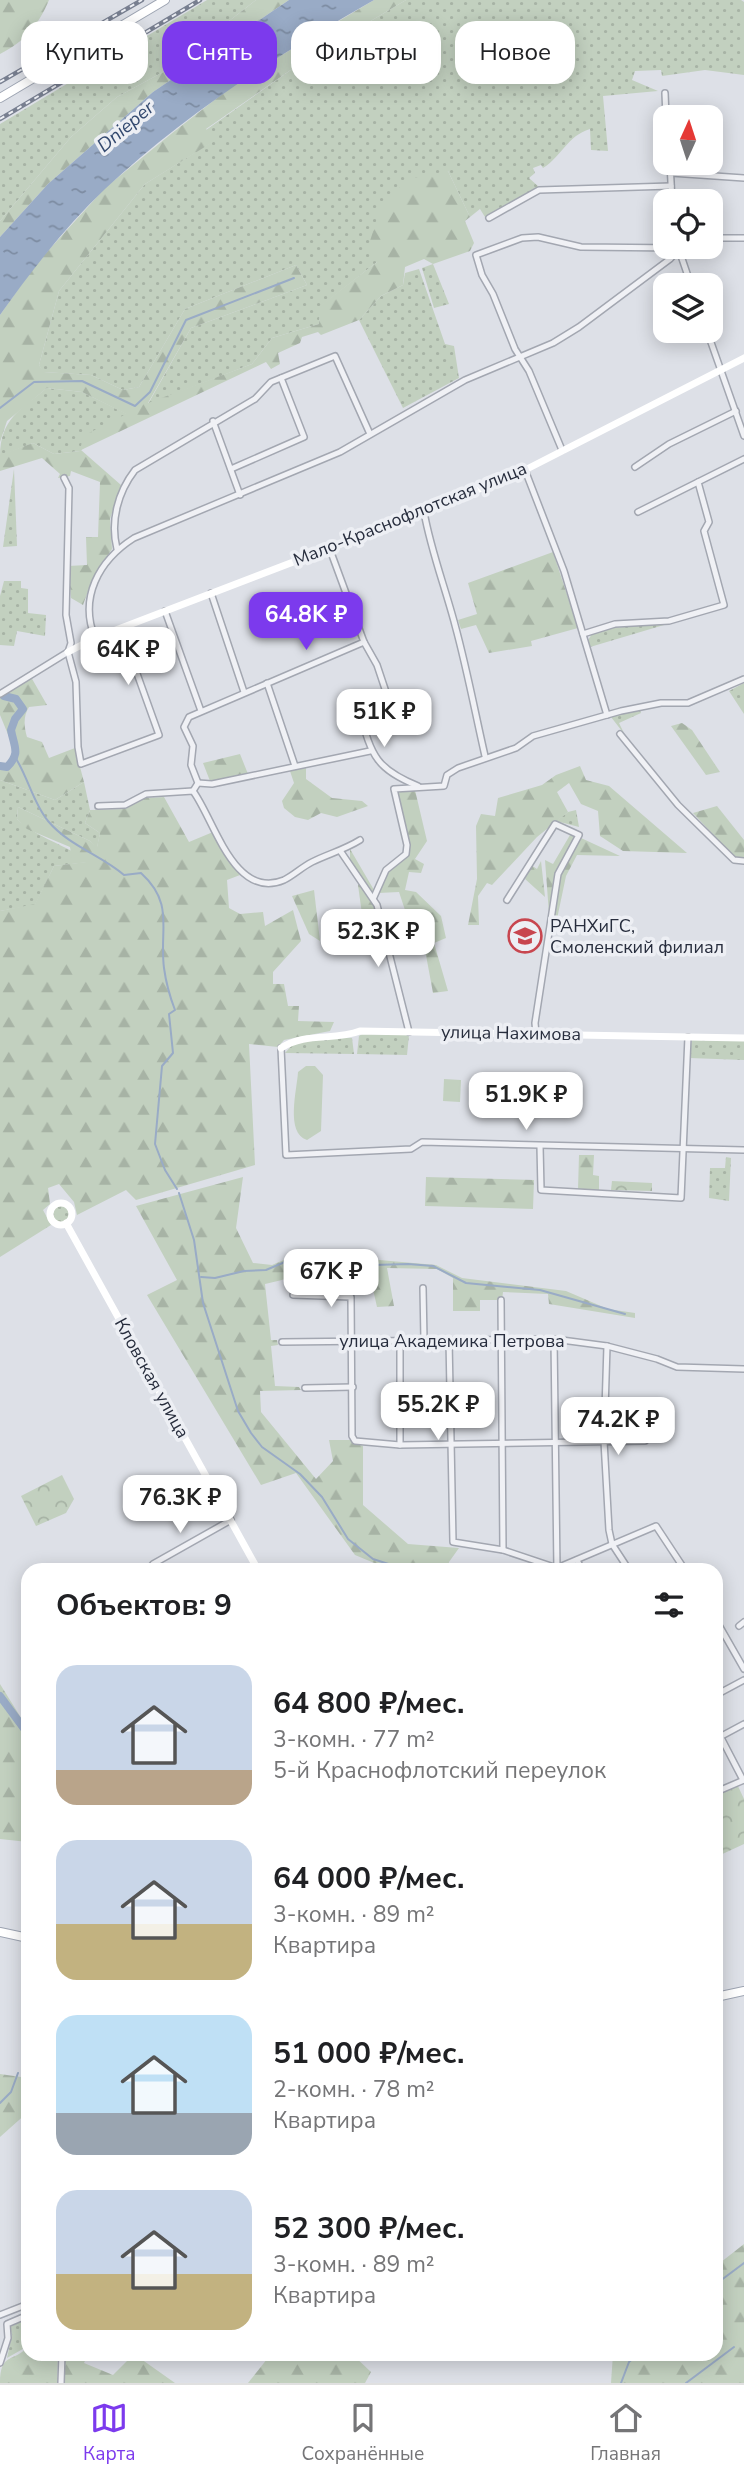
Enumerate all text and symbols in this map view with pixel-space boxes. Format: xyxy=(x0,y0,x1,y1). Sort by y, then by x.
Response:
chip: Купить xyxy=(21,21,148,84)
chip: Снять xyxy=(162,21,277,84)
chip: Фильтры xyxy=(291,21,441,84)
chip: Новое xyxy=(455,21,575,84)
water label: Dnieper xyxy=(91,94,161,158)
north arrow xyxy=(653,105,723,175)
map controls xyxy=(653,105,723,343)
button: locate xyxy=(653,189,723,259)
button: layers xyxy=(653,273,723,343)
street label: Мало-Краснофлотская улица xyxy=(290,456,530,572)
pin: 64.8K ₽ xyxy=(241,592,371,652)
text: 64.8K ₽ xyxy=(265,599,347,630)
pin: 64K ₽ xyxy=(79,628,177,687)
text: 64K ₽ xyxy=(97,634,159,665)
pin: 51K ₽ xyxy=(335,690,433,749)
text: 51K ₽ xyxy=(353,696,415,727)
pin: 52.3K ₽ xyxy=(313,909,443,969)
place label: РАНХиГС, Смоленский филиал xyxy=(550,914,724,959)
text: 52.3K ₽ xyxy=(337,916,419,947)
school or university icon: РАНХиГС, Смоленский филиал xyxy=(506,917,544,955)
street label: улица Нахимова xyxy=(441,1020,581,1046)
pin: 51.9K ₽ xyxy=(461,1072,591,1132)
text: 51.9K ₽ xyxy=(485,1079,567,1110)
pin: 67K ₽ xyxy=(282,1250,380,1309)
text: 67K ₽ xyxy=(300,1256,362,1287)
street label: Кловская улица xyxy=(109,1314,195,1442)
street label: улица Академика Петрова xyxy=(339,1329,565,1353)
pin: 55.2K ₽ xyxy=(373,1382,503,1442)
text: 55.2K ₽ xyxy=(397,1389,479,1420)
pin: 74.2K ₽ xyxy=(553,1398,683,1457)
text: 74.2K ₽ xyxy=(577,1404,659,1435)
pin: 76.3K ₽ xyxy=(115,1476,245,1535)
text: 76.3K ₽ xyxy=(139,1482,221,1513)
text: Объектов: 9 xyxy=(56,1585,232,1626)
icon: filters xyxy=(650,1586,688,1624)
text: 64 800 ₽/мес. xyxy=(273,1683,464,1724)
icon: home xyxy=(112,1693,196,1777)
text: 3-комн. · 77 m² xyxy=(273,1724,435,1755)
text: 5-й Краснофлотский переулок xyxy=(273,1755,606,1786)
text: 64 000 ₽/мес. xyxy=(273,1858,464,1899)
icon: home xyxy=(112,1868,196,1952)
text: 3-комн. · 89 m² xyxy=(273,1899,435,1930)
text: Квартира xyxy=(273,1930,376,1961)
text: 51 000 ₽/мес. xyxy=(273,2033,464,2074)
icon: home xyxy=(112,2043,196,2127)
text: 2-комн. · 78 m² xyxy=(273,2074,435,2105)
text: Квартира xyxy=(273,2105,376,2136)
text: 52 300 ₽/мес. xyxy=(273,2208,464,2249)
icon: home xyxy=(112,2218,196,2302)
text: 3-комн. · 89 m² xyxy=(273,2249,435,2280)
text: Квартира xyxy=(273,2280,376,2311)
tab: Карта xyxy=(83,2399,135,2467)
tab: Сохранённые xyxy=(301,2399,424,2467)
tab: Главная xyxy=(590,2399,661,2467)

